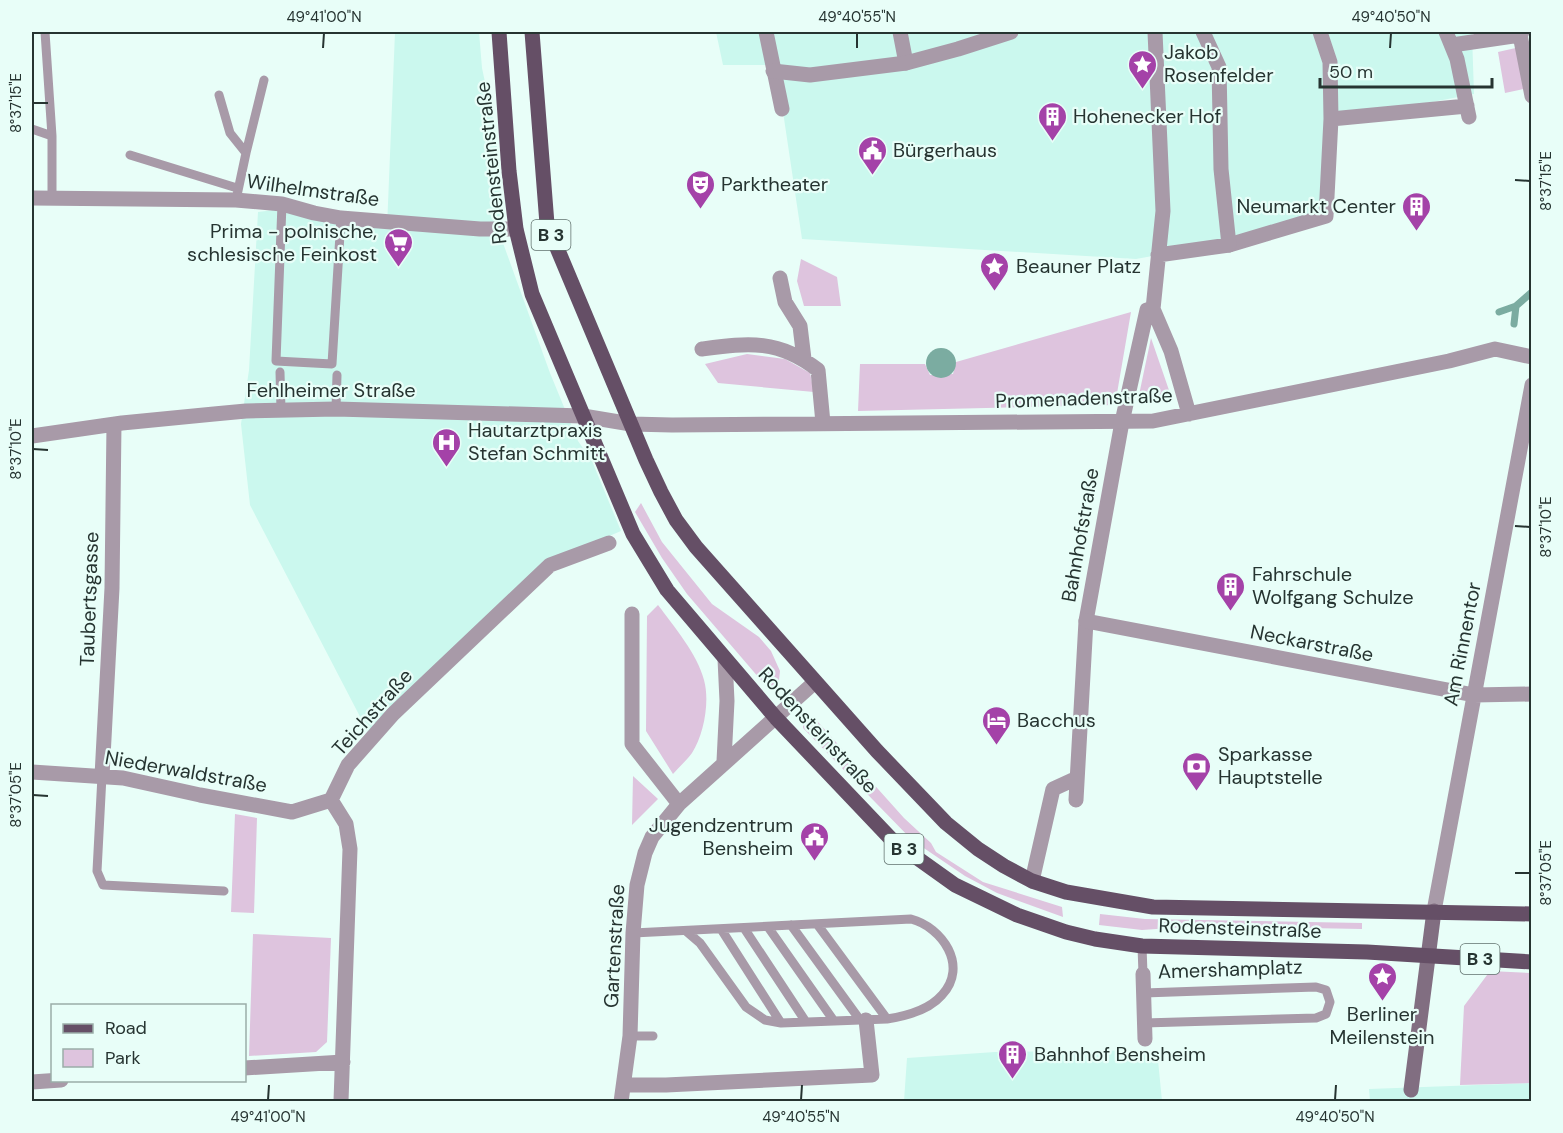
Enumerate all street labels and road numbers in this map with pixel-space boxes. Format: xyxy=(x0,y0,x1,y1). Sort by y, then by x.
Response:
street label: Rodensteinstraße xyxy=(470,80,512,246)
street label: Wilhelmstraße xyxy=(245,168,381,212)
road number: B 3 xyxy=(532,220,570,250)
street label: Fehlheimer Straße xyxy=(246,377,416,403)
street label: Promenadenstraße xyxy=(995,382,1173,414)
street label: Bahnhofstraße xyxy=(1055,466,1105,604)
street label: Taubertsgasse xyxy=(74,531,104,667)
street label: Am Rinnentor xyxy=(1437,580,1487,708)
street label: Neckarstraße xyxy=(1248,618,1376,668)
street label: Rodensteinstraße xyxy=(753,661,883,799)
street label: Teichstraße xyxy=(326,663,418,761)
street label: Niederwaldstraße xyxy=(103,744,269,798)
road number: B 3 xyxy=(884,834,924,864)
street label: Gartenstraße xyxy=(598,883,630,1009)
street label: Rodensteinstraße xyxy=(1158,912,1322,944)
road number: B 3 xyxy=(1460,944,1500,974)
street label: Amershamplatz xyxy=(1157,953,1303,985)

